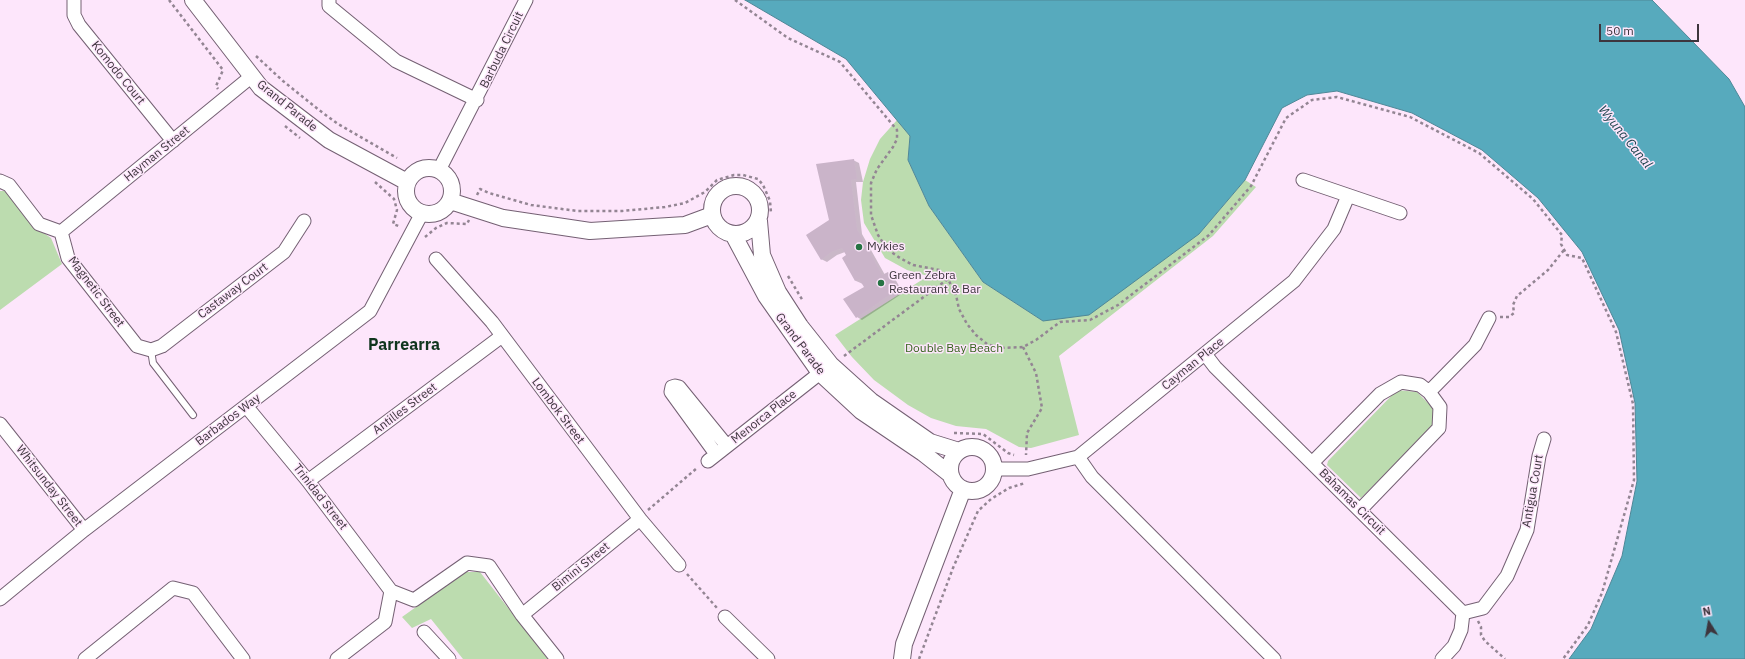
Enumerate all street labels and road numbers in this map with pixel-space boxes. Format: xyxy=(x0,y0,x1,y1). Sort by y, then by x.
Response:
street label: Barbuda Circuit xyxy=(477,9,527,91)
street label: Komodo Court xyxy=(88,38,148,108)
street label: Grand Parade xyxy=(254,77,320,135)
street label: Hayman Street xyxy=(121,123,193,185)
street label: Magnetic Street xyxy=(65,254,127,330)
street label: Castaway Court xyxy=(195,260,271,322)
street label: Grand Parade xyxy=(772,310,828,378)
street label: Cayman Place xyxy=(1159,335,1227,393)
street label: Lombok Street xyxy=(529,375,587,447)
street label: Antilles Street xyxy=(370,380,440,438)
street label: Menorca Place xyxy=(728,387,800,447)
street label: Barbados Way xyxy=(193,391,263,449)
street label: Whitsunday Street xyxy=(13,442,85,530)
street label: Antigua Court xyxy=(1520,453,1546,529)
street label: Trinidad Street xyxy=(290,461,350,533)
street label: Bahamas Circuit xyxy=(1316,466,1388,538)
street label: Bimini Street xyxy=(549,539,613,595)

